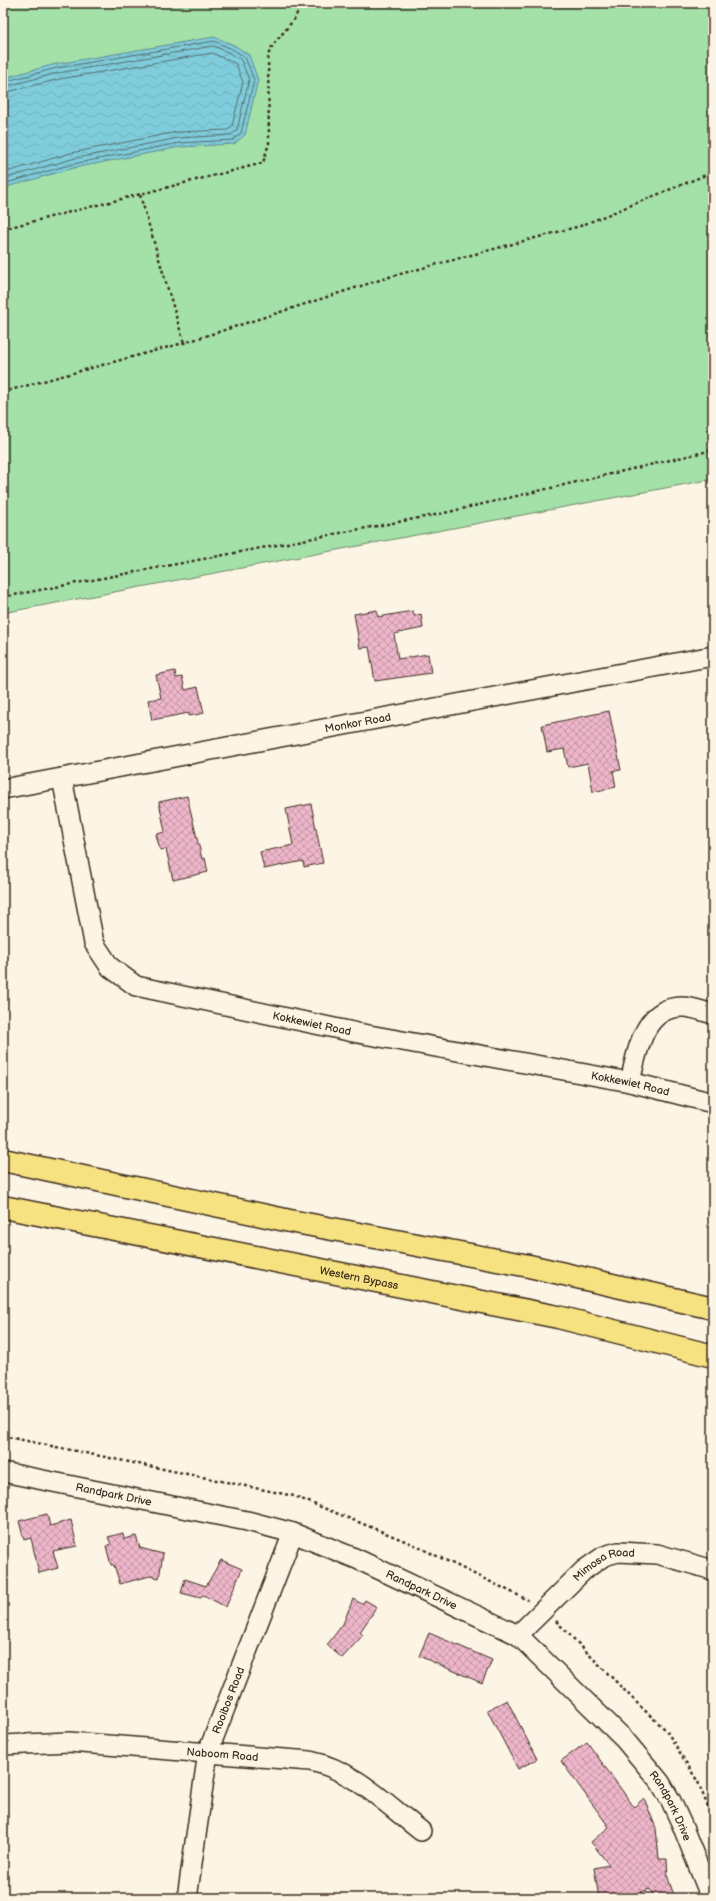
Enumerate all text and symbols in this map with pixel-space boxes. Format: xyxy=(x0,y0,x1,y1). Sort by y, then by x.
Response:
street label: Monkor Road xyxy=(324,710,392,736)
street label: Kokkewiet Road xyxy=(271,1009,352,1038)
street label: Kokkewiet Road xyxy=(590,1069,671,1099)
street label: Western Bypass xyxy=(318,1264,400,1292)
street label: Randpark Drive xyxy=(74,1481,153,1509)
street label: Mimosa Road xyxy=(571,1546,635,1584)
street label: Randpark Drive xyxy=(384,1568,460,1613)
street label: Rooibos Road xyxy=(210,1665,247,1736)
street label: Naboom Road xyxy=(186,1745,259,1764)
street label: Randpark Drive xyxy=(646,1768,694,1843)

